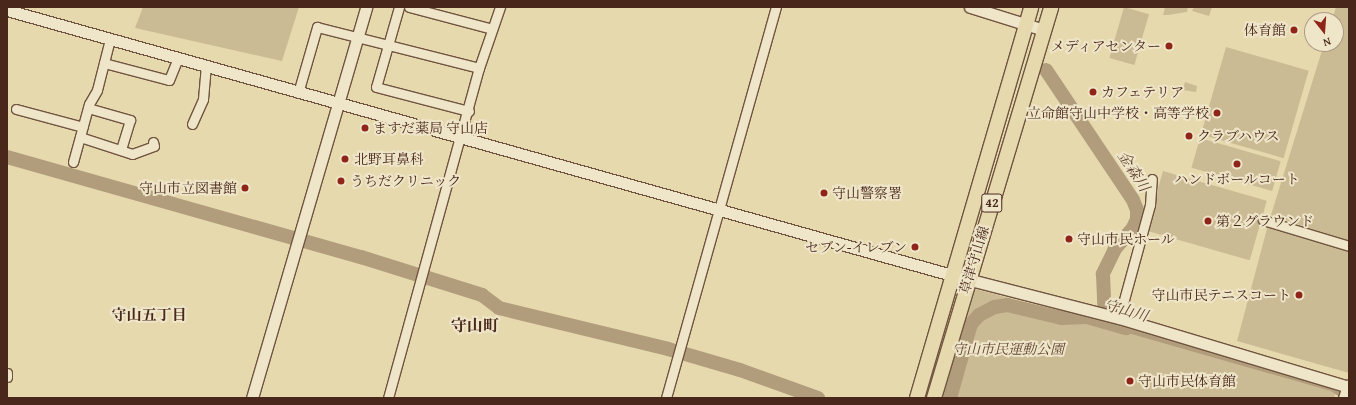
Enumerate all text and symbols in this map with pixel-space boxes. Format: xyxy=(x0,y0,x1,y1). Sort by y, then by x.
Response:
north arrow xyxy=(1304,12,1344,52)
place label: 体育館 xyxy=(1244,22,1286,38)
marker: 体育館 xyxy=(1289,25,1299,35)
text: N xyxy=(1321,34,1333,51)
place label: メディアセンター xyxy=(1049,38,1161,54)
marker: メディアセンター xyxy=(1164,41,1174,51)
place label: カフェテリア xyxy=(1101,84,1185,100)
marker: カフェテリア xyxy=(1088,87,1098,97)
place label: 立命館守山中学校・高等学校 xyxy=(1027,105,1209,121)
marker: 立命館守山中学校・高等学校 xyxy=(1212,108,1222,118)
place label: ますだ薬局 守山店 xyxy=(373,120,488,136)
marker: ますだ薬局 守山店 xyxy=(360,123,370,133)
place label: クラブハウス xyxy=(1197,128,1281,144)
marker: クラブハウス xyxy=(1184,131,1194,141)
water label: 金森川 xyxy=(1114,147,1154,195)
place label: 北野耳鼻科 xyxy=(354,151,424,167)
marker: 北野耳鼻科 xyxy=(339,153,351,165)
marker: ハンドボールコート xyxy=(1232,159,1242,169)
place label: ハンドボールコート xyxy=(1174,171,1300,187)
place label: うちだクリニック xyxy=(350,173,462,189)
marker: うちだクリニック xyxy=(335,175,347,187)
place label: 守山市立図書館 xyxy=(139,180,237,196)
marker: 守山市立図書館 xyxy=(240,183,250,193)
place label: 守山警察署 xyxy=(832,185,902,201)
marker: 守山警察署 xyxy=(819,188,829,198)
road number: 42 xyxy=(981,192,1003,214)
place label: 第２グラウンド xyxy=(1216,213,1314,229)
marker: 第２グラウンド xyxy=(1203,216,1213,226)
street label: 草津守山線 xyxy=(956,224,992,296)
place label: 守山市民ホール xyxy=(1077,231,1175,247)
marker: 守山市民ホール xyxy=(1064,234,1074,244)
place label: セブン-イレブン xyxy=(804,239,907,255)
marker: セブン-イレブン xyxy=(910,242,920,252)
place label: 守山市民テニスコート xyxy=(1151,287,1291,303)
marker: 守山市民テニスコート xyxy=(1294,290,1304,300)
water label: 守山川 xyxy=(1102,295,1150,325)
district label: 守山五丁目 xyxy=(112,306,186,324)
district label: 守山町 xyxy=(451,315,499,335)
park label: 守山市民運動公園 xyxy=(952,341,1064,357)
place label: 守山市民体育館 xyxy=(1138,373,1236,389)
marker: 守山市民体育館 xyxy=(1125,376,1135,386)

